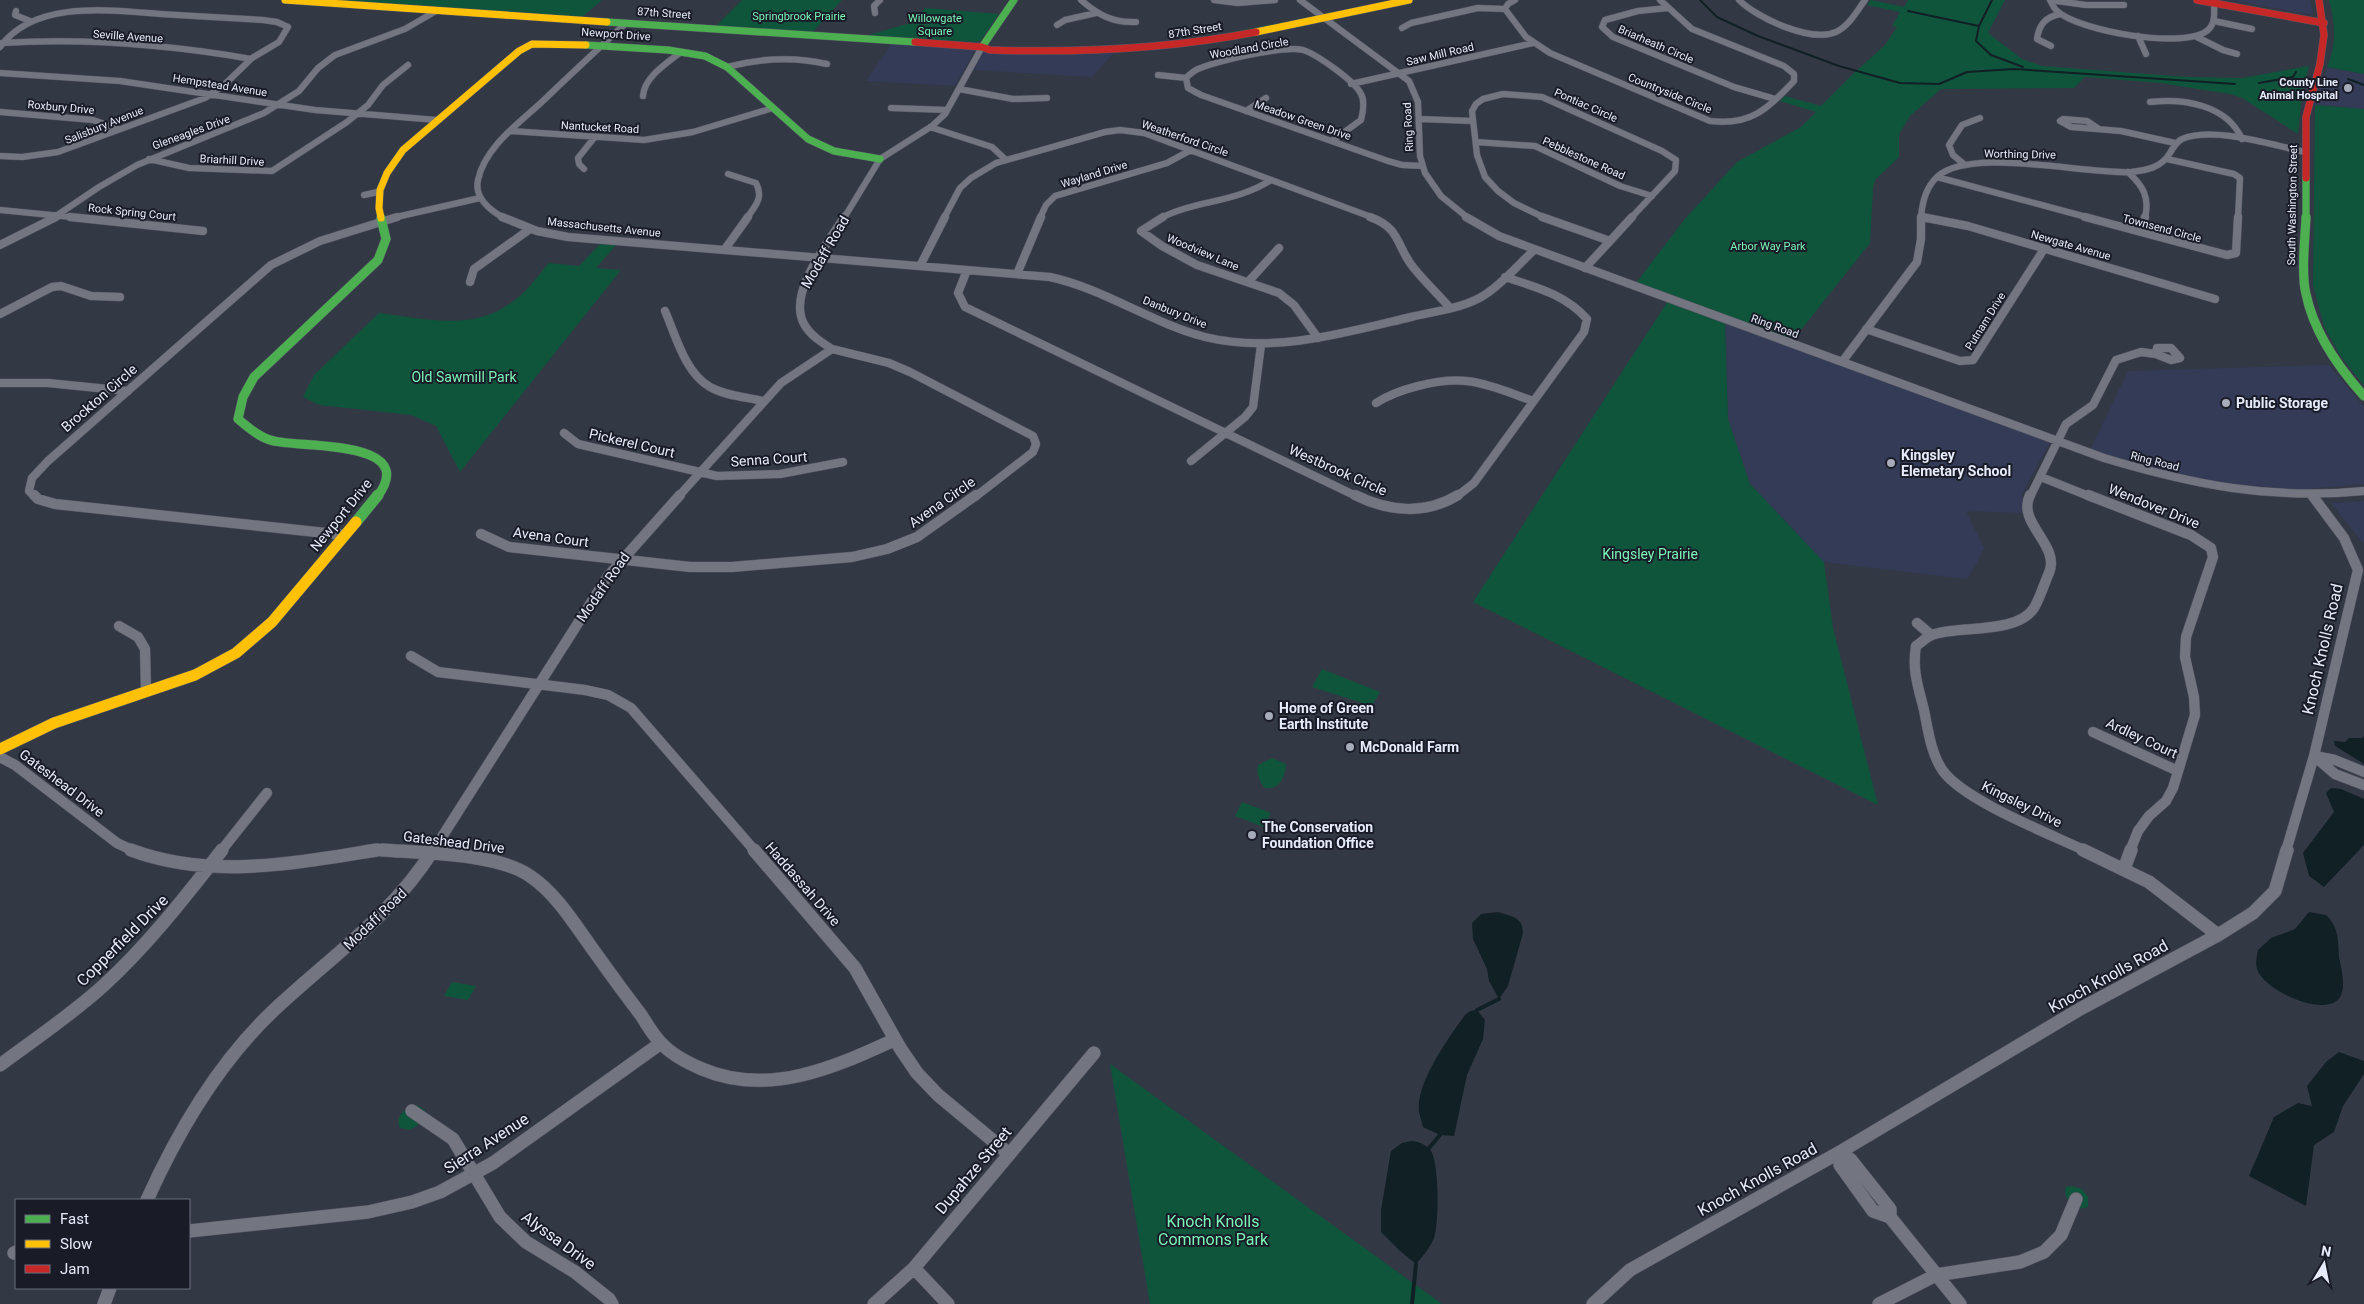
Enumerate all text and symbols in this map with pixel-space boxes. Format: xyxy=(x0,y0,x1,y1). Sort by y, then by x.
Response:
street label: 87th Street xyxy=(637,5,692,22)
park label: Springbrook Prairie xyxy=(752,10,846,23)
park label: Willowgate Square xyxy=(908,12,962,38)
street label: 87th Street xyxy=(1168,20,1223,41)
street label: Briarheath Circle xyxy=(1616,23,1696,66)
street label: Newport Drive xyxy=(581,26,651,43)
street label: Seville Avenue xyxy=(93,28,164,45)
street label: Woodland Circle xyxy=(1209,35,1290,62)
street label: Saw Mill Road xyxy=(1405,40,1475,69)
street label: Countryside Circle xyxy=(1626,71,1714,116)
street label: Hempstead Avenue xyxy=(172,72,268,99)
place label: County Line Animal Hospital xyxy=(2259,76,2338,102)
marker: County Line Animal Hospital xyxy=(2342,82,2354,94)
street label: Pontiac Circle xyxy=(1552,86,1620,125)
street label: Roxbury Drive xyxy=(27,98,95,117)
street label: Meadow Green Drive xyxy=(1253,98,1353,143)
street label: Ring Road xyxy=(1401,102,1416,152)
street label: Salisbury Avenue xyxy=(63,104,145,147)
street label: Gleneagles Drive xyxy=(151,112,232,153)
street label: Weatherford Circle xyxy=(1140,117,1230,159)
street label: Nantucket Road xyxy=(561,119,639,136)
street label: Pebblestone Road xyxy=(1541,134,1627,182)
street label: South Washington Street xyxy=(2285,144,2300,266)
street label: Worthing Drive xyxy=(1984,147,2056,162)
street label: Briarhill Drive xyxy=(199,152,265,169)
street label: Wayland Drive xyxy=(1059,158,1129,191)
street label: Rock Spring Court xyxy=(87,201,177,224)
street label: Townsend Circle xyxy=(2121,212,2203,245)
street label: Modaff Road xyxy=(798,213,852,291)
street label: Massachusetts Avenue xyxy=(547,215,661,240)
street label: Newgate Avenue xyxy=(2030,228,2112,263)
street label: Woodview Lane xyxy=(1165,231,1241,274)
park label: Arbor Way Park xyxy=(1730,240,1806,253)
street label: Putnam Drive xyxy=(1962,290,2008,353)
street label: Danbury Drive xyxy=(1141,294,1209,331)
street label: Ring Road xyxy=(1749,312,1800,341)
street label: Brockton Circle xyxy=(58,361,140,435)
park label: Old Sawmill Park xyxy=(411,369,517,385)
place label: Public Storage xyxy=(2236,395,2328,411)
marker: Public Storage xyxy=(2220,397,2232,409)
street label: Pickerel Court xyxy=(588,425,677,461)
street label: Westbrook Circle xyxy=(1286,441,1390,499)
place label: Kingsley Elemetary School xyxy=(1901,447,2011,479)
street label: Senna Court xyxy=(730,448,808,470)
street label: Ring Road xyxy=(2129,449,2181,474)
marker: Kingsley Elemetary School xyxy=(1885,457,1897,469)
street label: Avena Circle xyxy=(906,473,978,531)
street label: Newport Drive xyxy=(307,476,375,554)
street label: Wendover Drive xyxy=(2106,480,2202,532)
street label: Avena Court xyxy=(512,524,590,550)
park label: Kingsley Prairie xyxy=(1602,546,1698,562)
street label: Modaff Road xyxy=(573,549,633,625)
street label: Knoch Knolls Road xyxy=(2298,582,2347,716)
place label: Home of Green Earth Institute xyxy=(1279,700,1374,732)
marker: Home of Green Earth Institute xyxy=(1263,710,1275,722)
street label: Ardley Court xyxy=(2104,714,2181,762)
place label: McDonald Farm xyxy=(1360,739,1459,755)
marker: McDonald Farm xyxy=(1344,741,1356,753)
street label: Gateshead Drive xyxy=(16,746,108,820)
street label: Kingsley Drive xyxy=(1979,778,2065,830)
place label: The Conservation Foundation Office xyxy=(1262,819,1374,851)
street label: Gateshead Drive xyxy=(402,828,506,856)
marker: The Conservation Foundation Office xyxy=(1246,829,1258,841)
street label: Haddassah Drive xyxy=(762,839,844,929)
street label: Modaff Road xyxy=(340,885,410,953)
street label: Copperfield Drive xyxy=(73,891,172,990)
street label: Knoch Knolls Road xyxy=(2045,936,2171,1017)
street label: Sierra Avenue xyxy=(440,1109,532,1178)
street label: Dupahze Street xyxy=(931,1123,1015,1218)
street label: Knoch Knolls Road xyxy=(1694,1139,1820,1220)
legend xyxy=(15,1199,190,1289)
street label: Alyssa Drive xyxy=(518,1207,599,1274)
text: Fast xyxy=(60,1210,89,1228)
park label: Knoch Knolls Commons Park xyxy=(1158,1212,1269,1249)
text: Slow xyxy=(60,1235,92,1253)
north arrow xyxy=(2299,1239,2349,1289)
text: N xyxy=(2320,1242,2333,1260)
text: Jam xyxy=(60,1260,90,1278)

